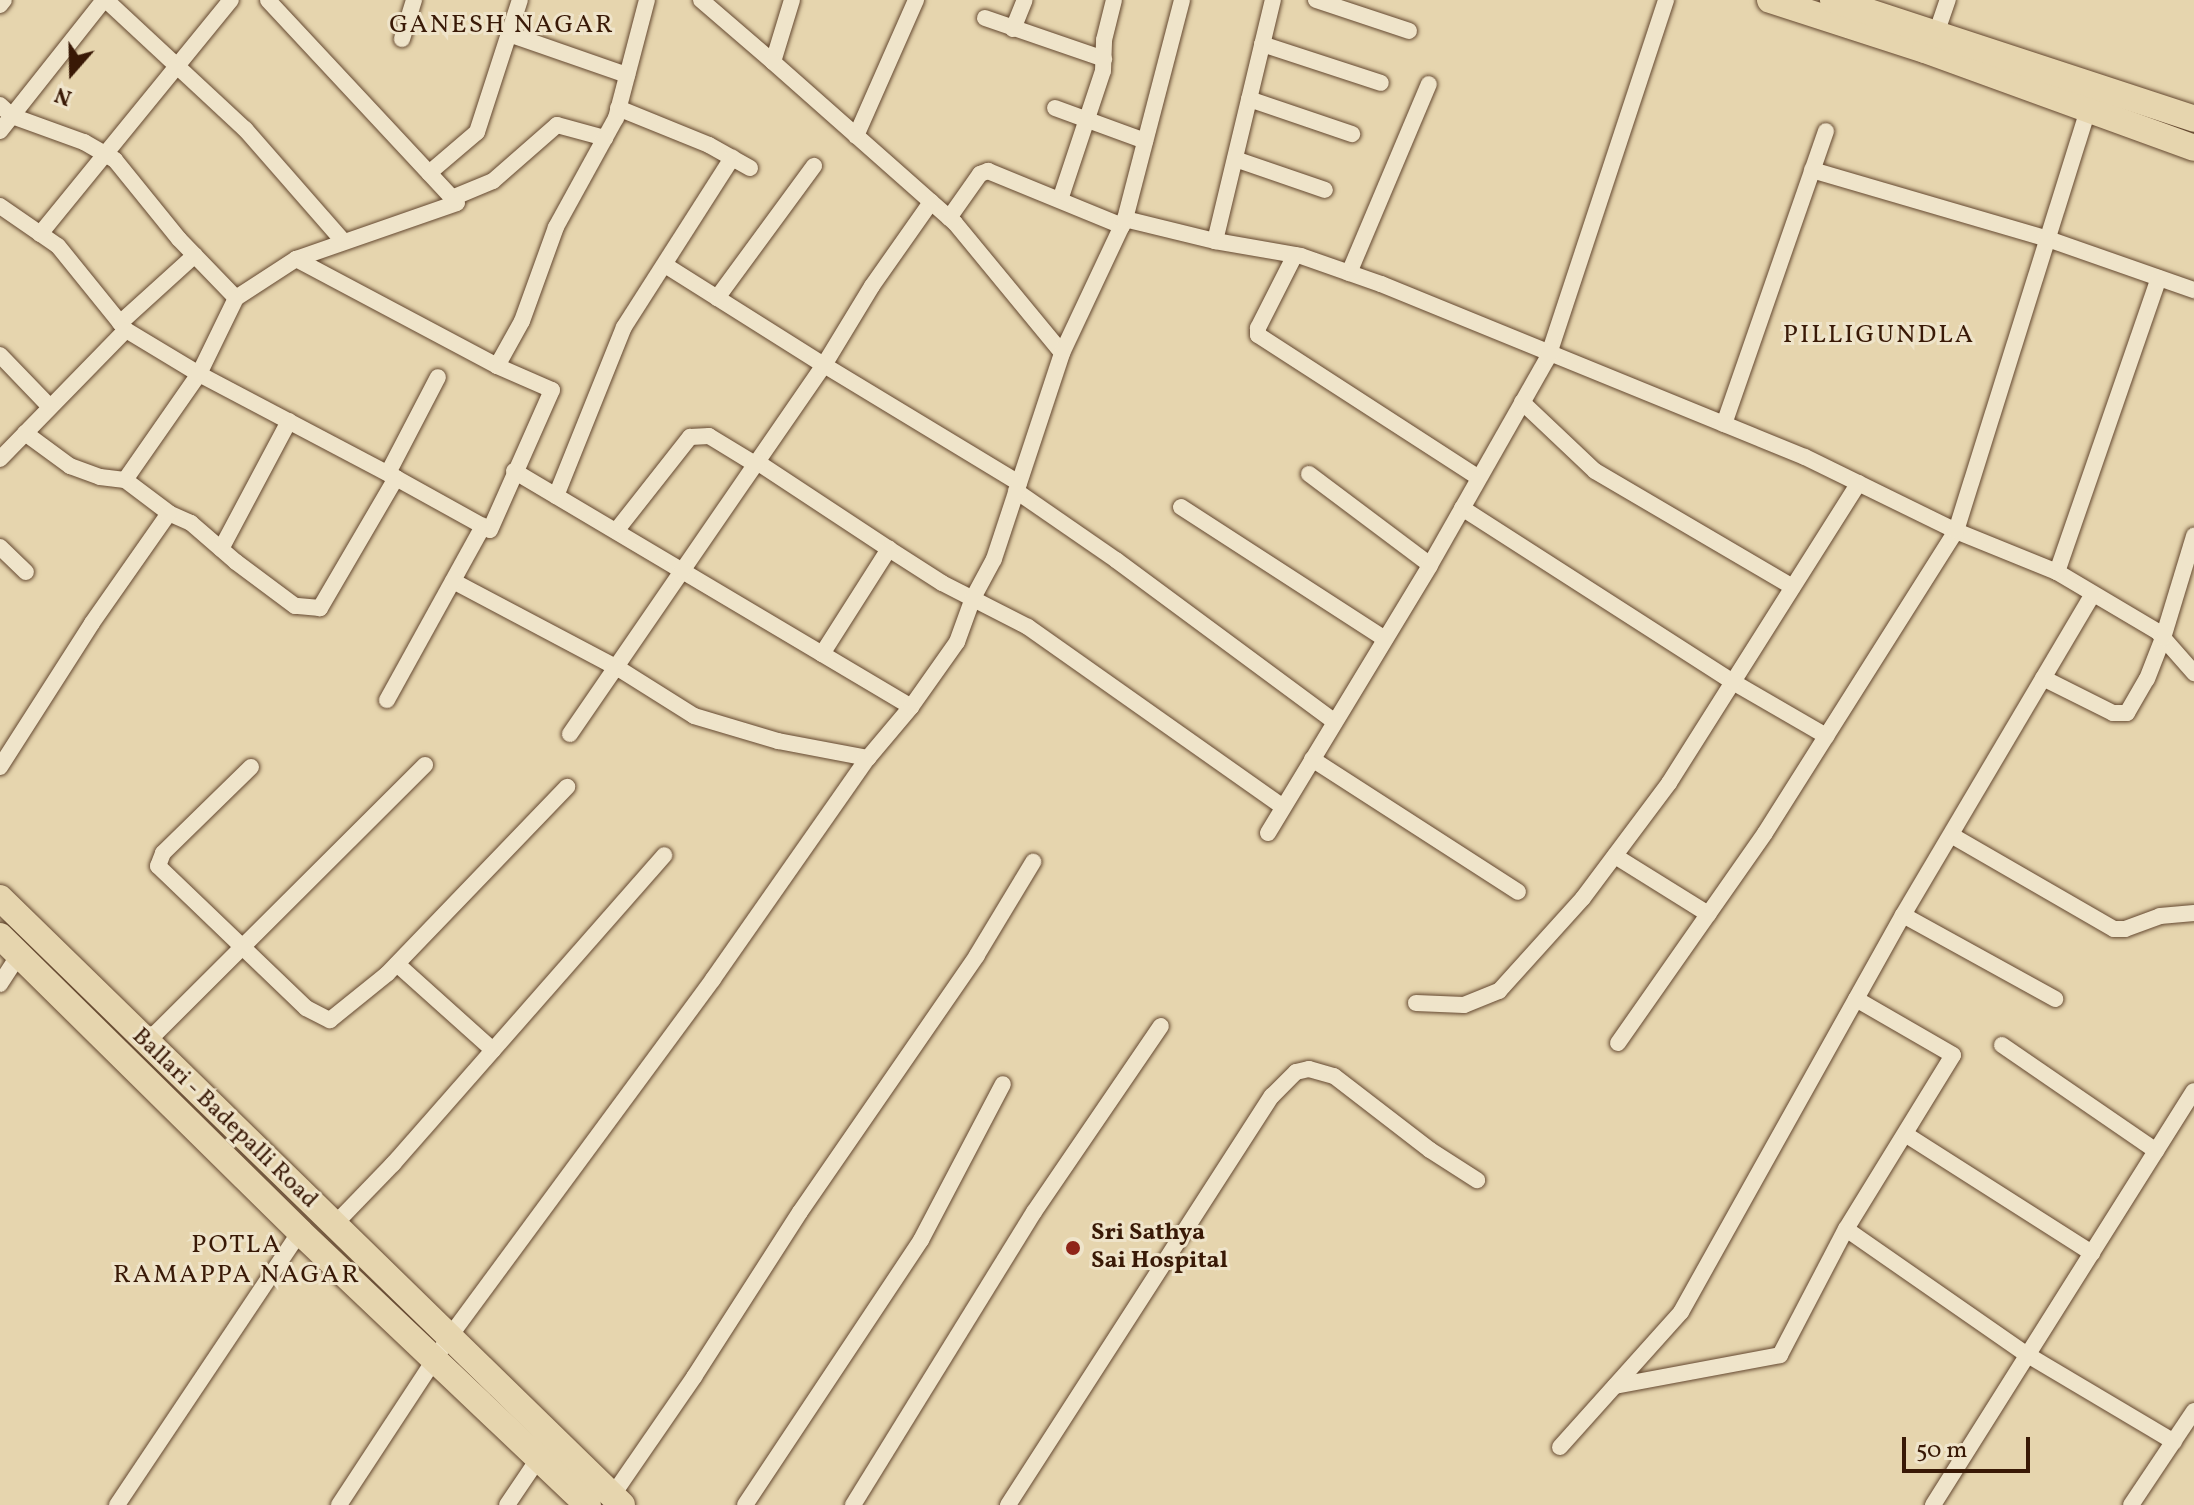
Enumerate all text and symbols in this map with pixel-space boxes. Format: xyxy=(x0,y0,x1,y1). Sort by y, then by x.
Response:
district label: GANESH NAGAR xyxy=(389,10,615,42)
north arrow xyxy=(32,32,112,112)
text: N xyxy=(51,78,76,112)
district label: PILLIGUNDLA xyxy=(1783,320,1975,352)
street label: Ballari - Badepalli Road xyxy=(125,1022,323,1216)
place label: Sri Sathya Sai Hospital xyxy=(1091,1220,1228,1276)
district label: POTLA RAMAPPA NAGAR xyxy=(113,1230,361,1292)
marker: Sri Sathya Sai Hospital xyxy=(1062,1237,1084,1259)
scale bar xyxy=(1906,1421,2034,1471)
text: 50 m xyxy=(1916,1434,1968,1468)

